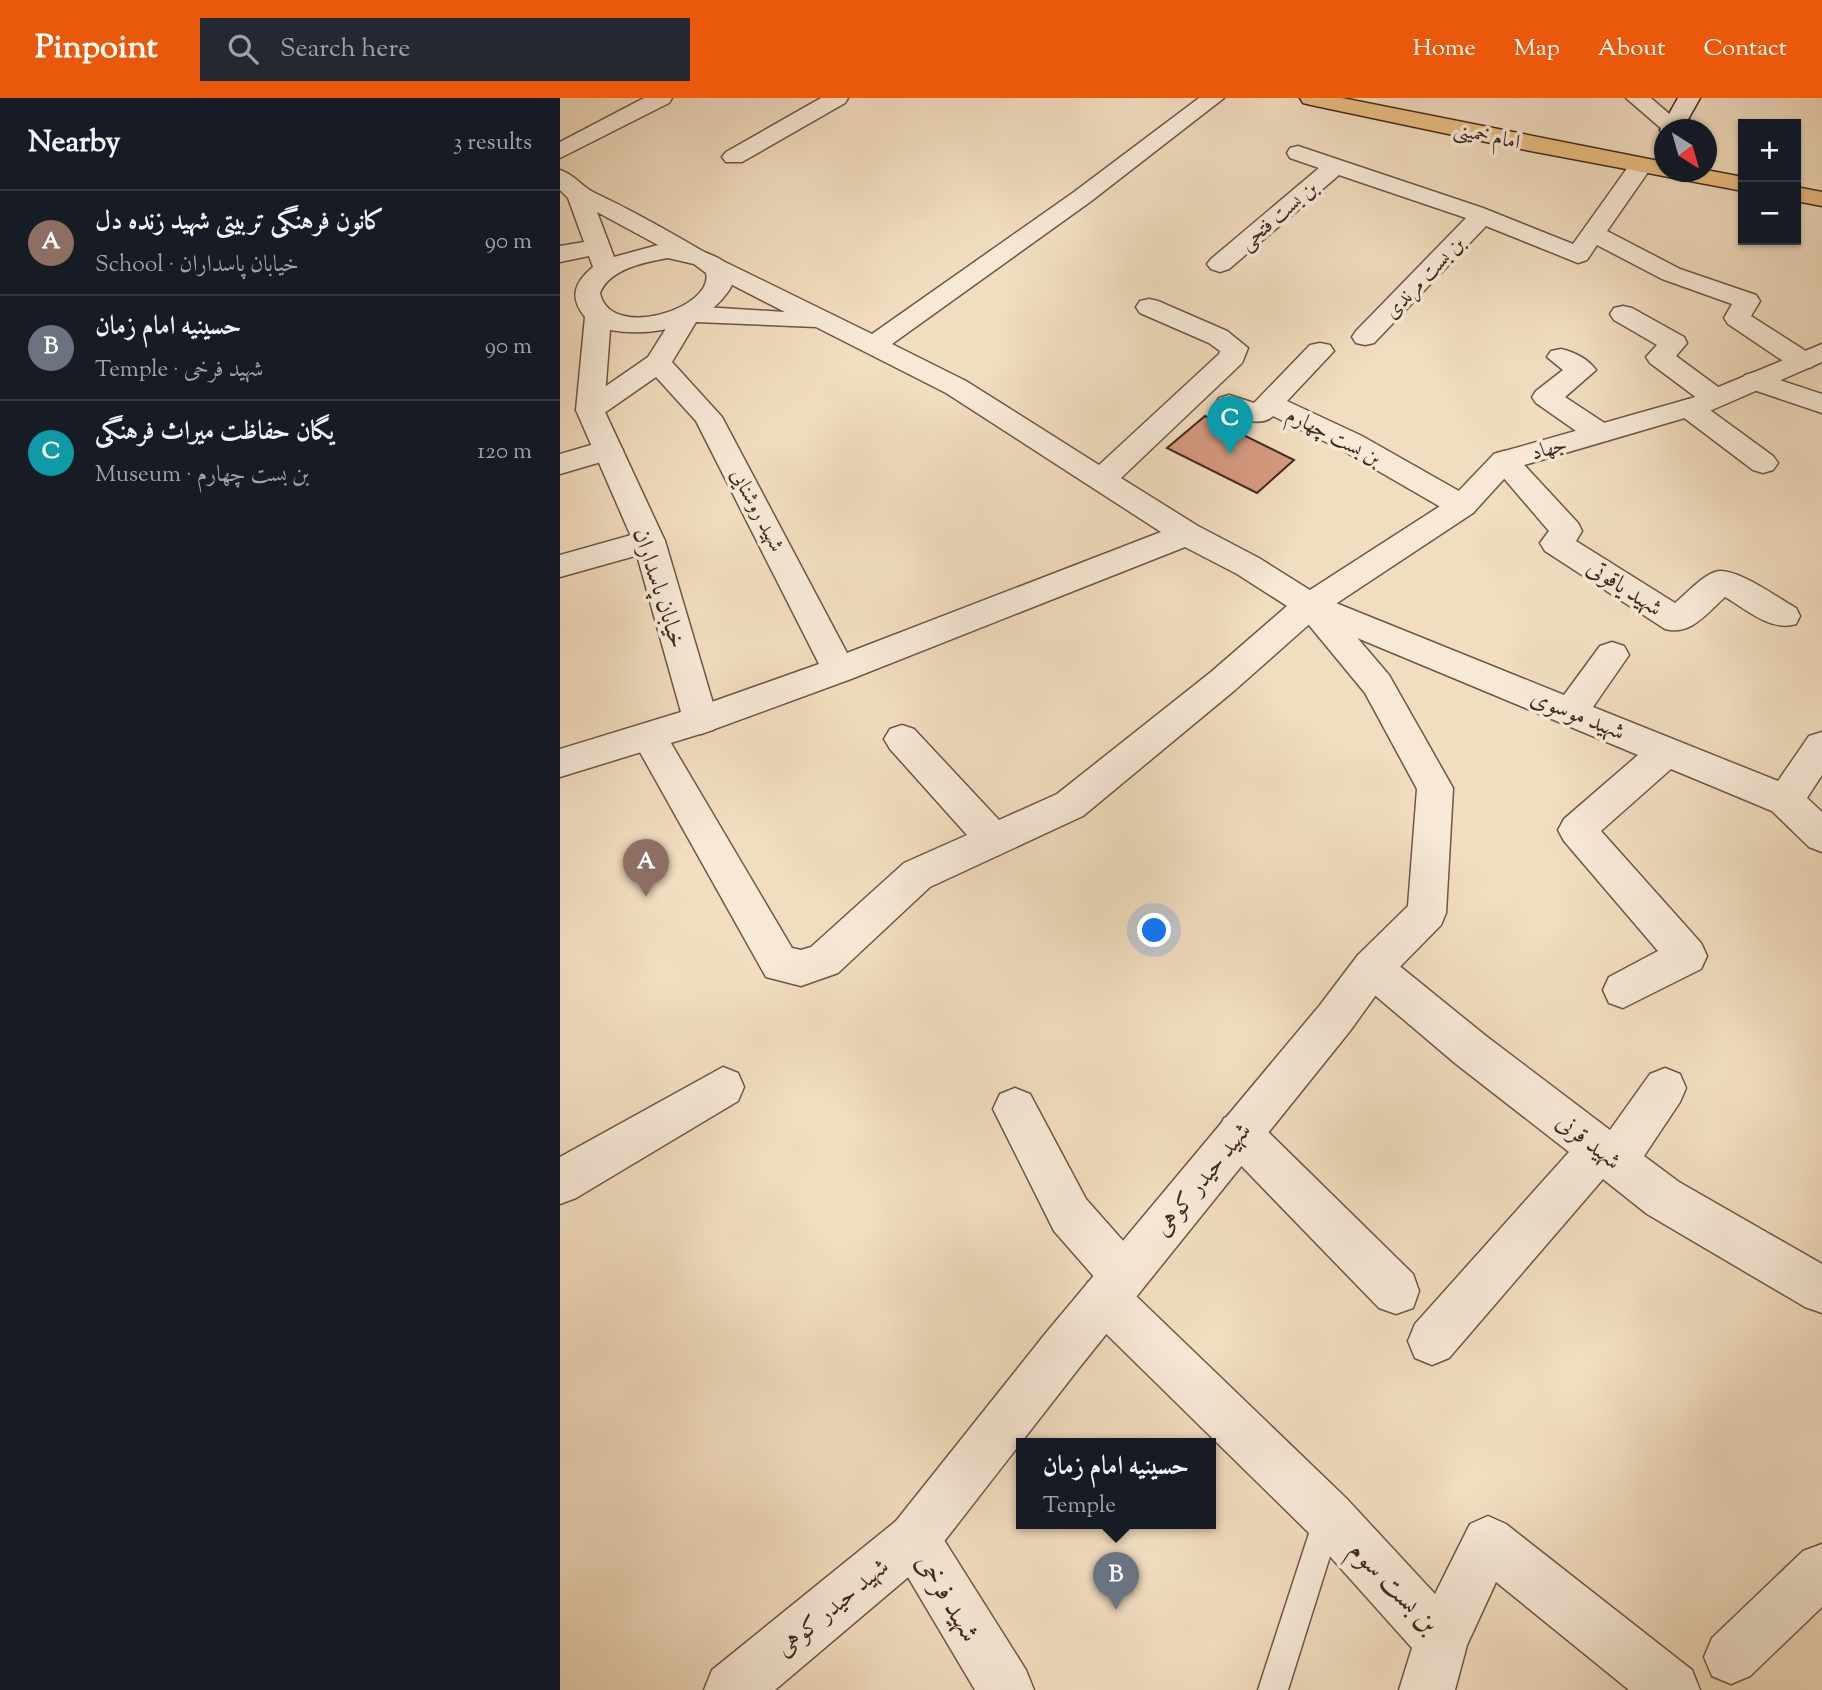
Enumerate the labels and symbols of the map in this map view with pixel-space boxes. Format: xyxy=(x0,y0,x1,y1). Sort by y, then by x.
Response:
street label: امام خمینی xyxy=(1450,115,1523,160)
north arrow xyxy=(1654,119,1717,182)
street label: بن بست فتحی xyxy=(1233,175,1325,258)
street label: بن بست مرندی xyxy=(1378,230,1473,327)
pin: C xyxy=(1207,396,1253,454)
street label: بن بست چهارم xyxy=(1280,401,1386,475)
street label: جهاد xyxy=(1528,431,1571,469)
street label: شهید روشنایی xyxy=(722,464,791,558)
street label: خیابان پاسداران xyxy=(623,524,694,653)
street label: شهید یاقوتی xyxy=(1579,551,1669,626)
street label: شهید موسوی xyxy=(1525,681,1630,750)
pin: A xyxy=(623,839,669,897)
your location xyxy=(1137,913,1171,947)
street label: شهید قرنی xyxy=(1548,1106,1628,1179)
street label: شهید حیدر کوهی xyxy=(1147,1116,1260,1245)
street label: بن بست سوم xyxy=(1337,1533,1447,1645)
street label: شهید فرخی xyxy=(904,1547,989,1650)
street label: شهید حیدر کوهی xyxy=(770,1551,897,1666)
pin: B xyxy=(1093,1552,1139,1610)

